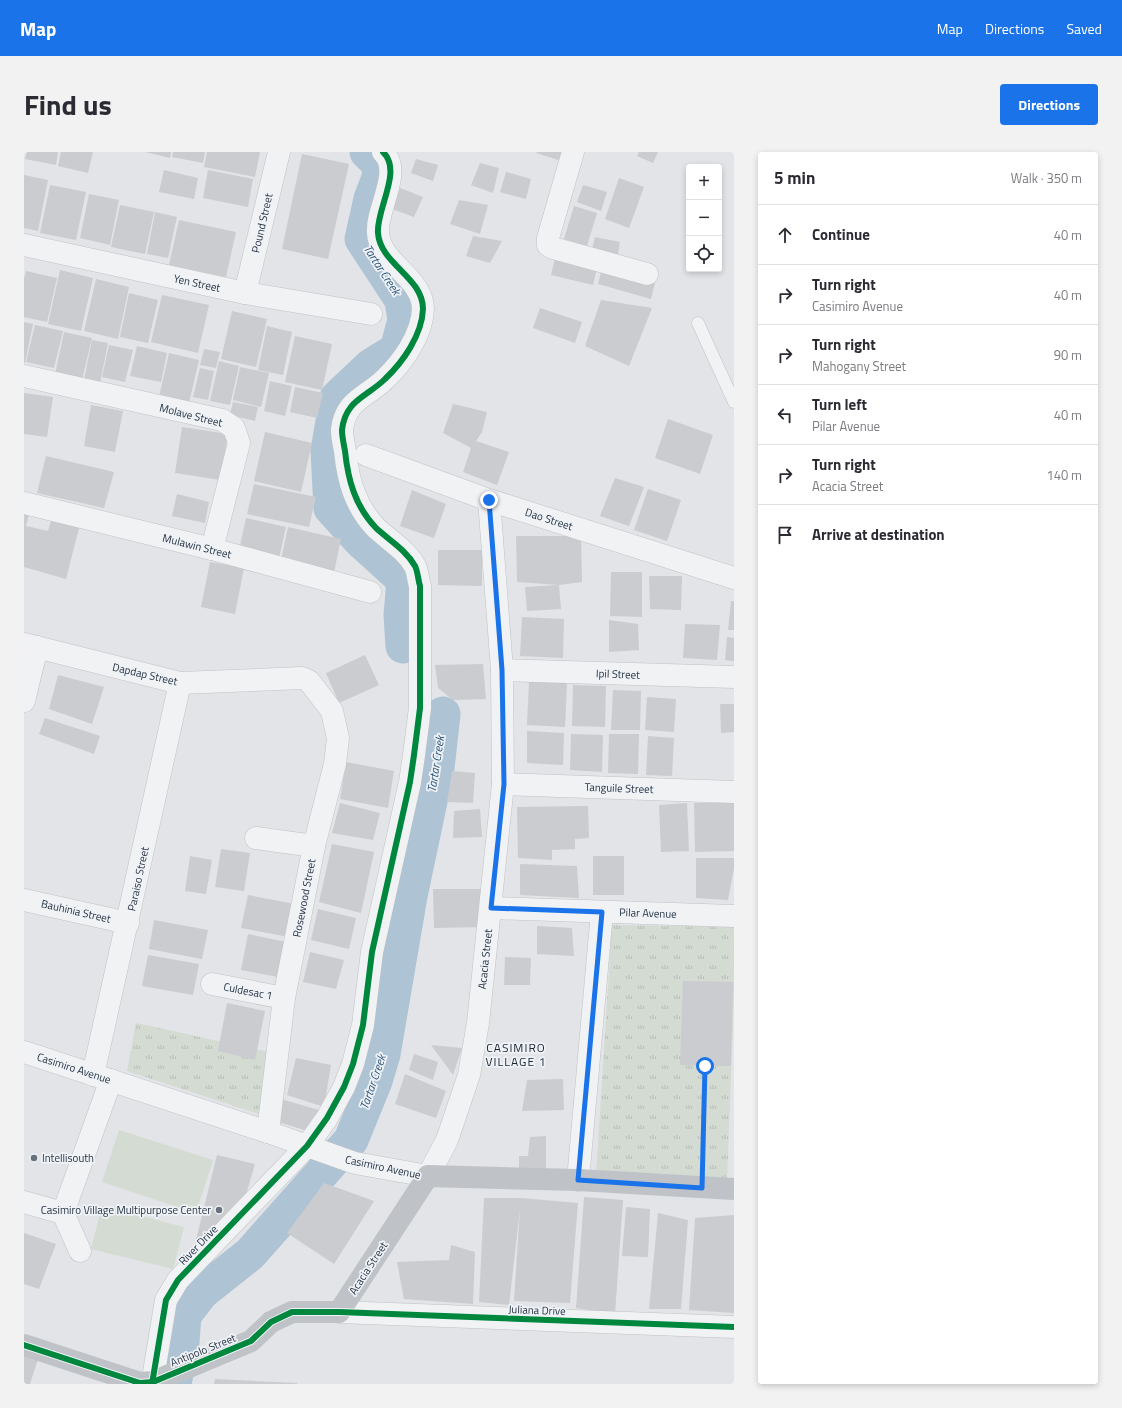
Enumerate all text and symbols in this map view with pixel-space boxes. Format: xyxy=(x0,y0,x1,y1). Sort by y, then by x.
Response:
text: Map xyxy=(20,14,56,43)
text: Map xyxy=(937,18,963,39)
text: Directions xyxy=(985,18,1044,39)
text: Saved xyxy=(1066,18,1102,39)
text: Find us xyxy=(24,83,112,126)
button: Directions xyxy=(1000,84,1098,125)
map controls xyxy=(686,164,722,272)
button: + xyxy=(686,164,722,200)
text: 5 min xyxy=(774,165,815,191)
text: Walk · 350 m xyxy=(1011,168,1082,188)
street label: Pound Street xyxy=(247,192,277,254)
button: − xyxy=(686,200,722,236)
text: Continue xyxy=(812,223,870,246)
icon: ahead xyxy=(774,224,796,246)
text: 40 m xyxy=(1054,225,1082,245)
button: locate xyxy=(686,236,722,272)
water label: Tartar Creek xyxy=(359,241,407,300)
street label: Yen Street xyxy=(172,270,222,296)
text: Turn right xyxy=(812,273,876,296)
icon: right xyxy=(774,284,796,306)
text: 40 m xyxy=(1054,285,1082,305)
text: Casimiro Avenue xyxy=(812,296,903,316)
text: Turn right xyxy=(812,333,876,356)
icon: right xyxy=(774,344,796,366)
text: 90 m xyxy=(1054,345,1082,365)
text: Mahogany Street xyxy=(812,356,906,376)
text: Turn left xyxy=(812,393,867,416)
street label: Molave Street xyxy=(158,399,224,431)
icon: left xyxy=(774,404,796,426)
text: 40 m xyxy=(1054,405,1082,425)
text: Pilar Avenue xyxy=(812,416,880,436)
text: Turn right xyxy=(812,453,876,476)
icon: right xyxy=(774,464,796,486)
text: 140 m xyxy=(1046,465,1082,485)
text: Acacia Street xyxy=(812,476,883,496)
route end xyxy=(480,491,498,509)
street label: Dao Street xyxy=(523,504,575,534)
text: Arrive at destination xyxy=(812,523,945,546)
icon: arrive xyxy=(774,524,796,546)
street label: Mulawin Street xyxy=(161,530,233,562)
street label: Dapdap Street xyxy=(111,659,179,689)
street label: Ipil Street xyxy=(596,665,641,683)
water label: Tartar Creek xyxy=(422,733,450,793)
street label: Tanguile Street xyxy=(584,779,654,797)
street label: Paraiso Street xyxy=(123,845,153,913)
street label: Rosewood Street xyxy=(289,857,319,939)
street label: Bauhinia Street xyxy=(40,895,113,927)
street label: Pilar Avenue xyxy=(619,904,678,922)
street label: Acacia Street xyxy=(474,928,496,990)
street label: Culdesac 1 xyxy=(222,978,274,1004)
district label: CASIMIRO VILLAGE 1 xyxy=(486,1038,546,1071)
street label: Casimiro Avenue xyxy=(35,1048,113,1088)
water label: Tartar Creek xyxy=(354,1050,391,1112)
route start xyxy=(696,1057,714,1075)
place label: Intellisouth xyxy=(42,1150,94,1166)
street label: Casimiro Avenue xyxy=(344,1151,423,1183)
marker: Intellisouth xyxy=(29,1153,39,1163)
place label: Casimiro Village Multipurpose Center xyxy=(41,1202,211,1218)
marker: Casimiro Village Multipurpose Center xyxy=(214,1205,224,1215)
street label: River Drive xyxy=(175,1221,222,1269)
street label: Acacia Street xyxy=(345,1238,391,1298)
street label: Juliana Drive xyxy=(508,1301,566,1319)
street label: Antipolo Street xyxy=(168,1330,238,1370)

